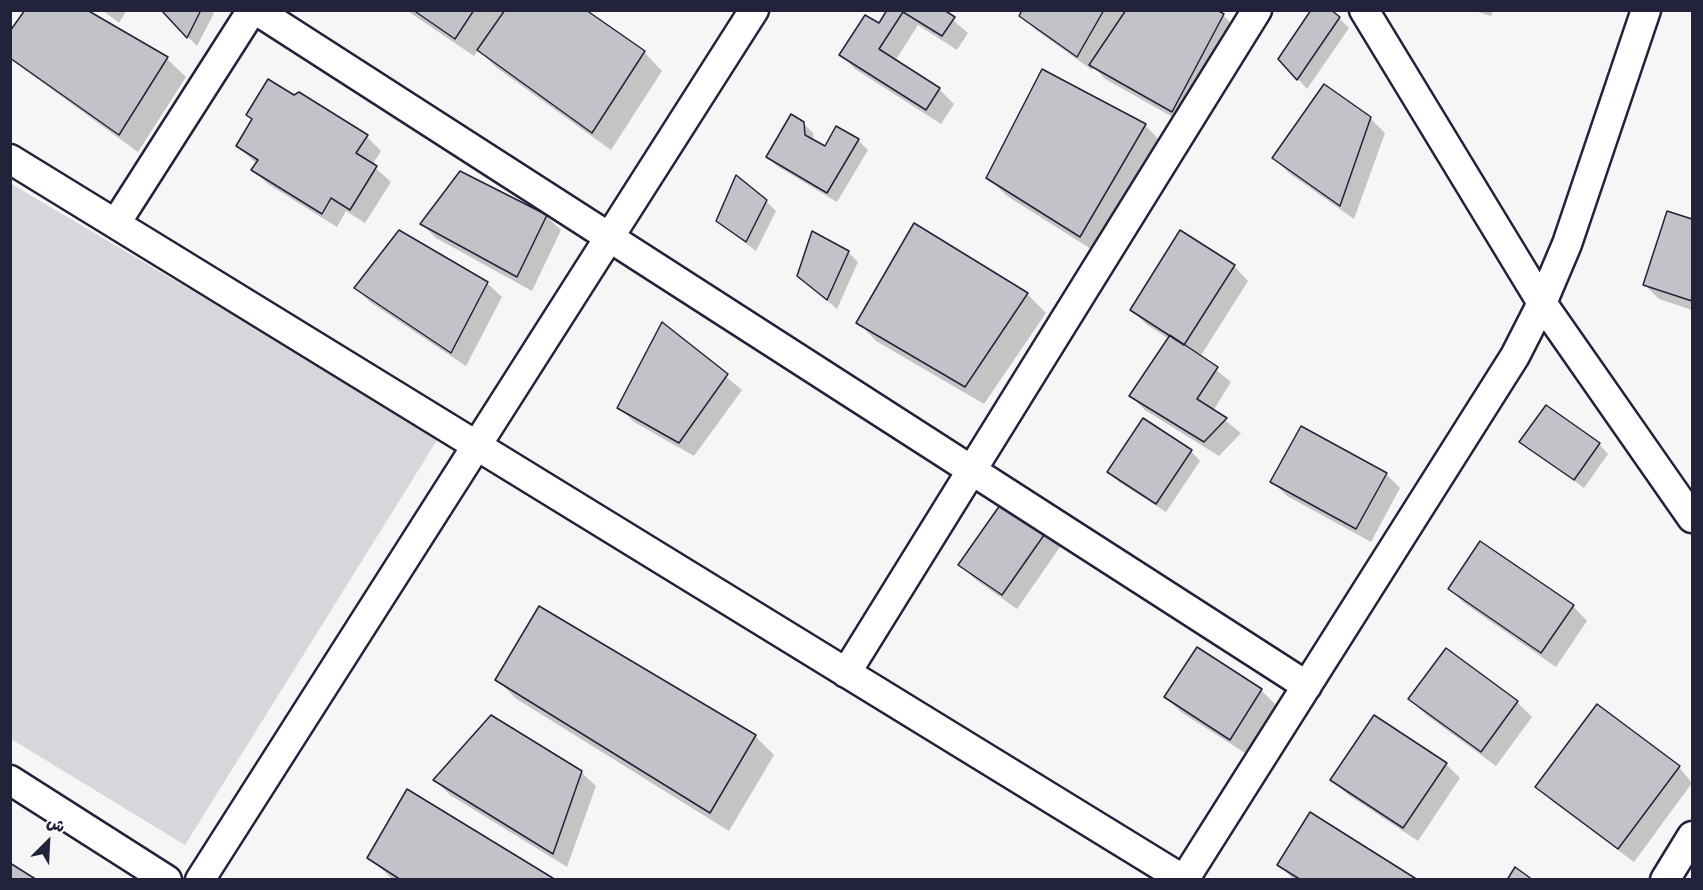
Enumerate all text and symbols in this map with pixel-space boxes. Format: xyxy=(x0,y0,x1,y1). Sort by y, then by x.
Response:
north arrow xyxy=(18,812,78,872)
text: ش xyxy=(44,813,67,837)

